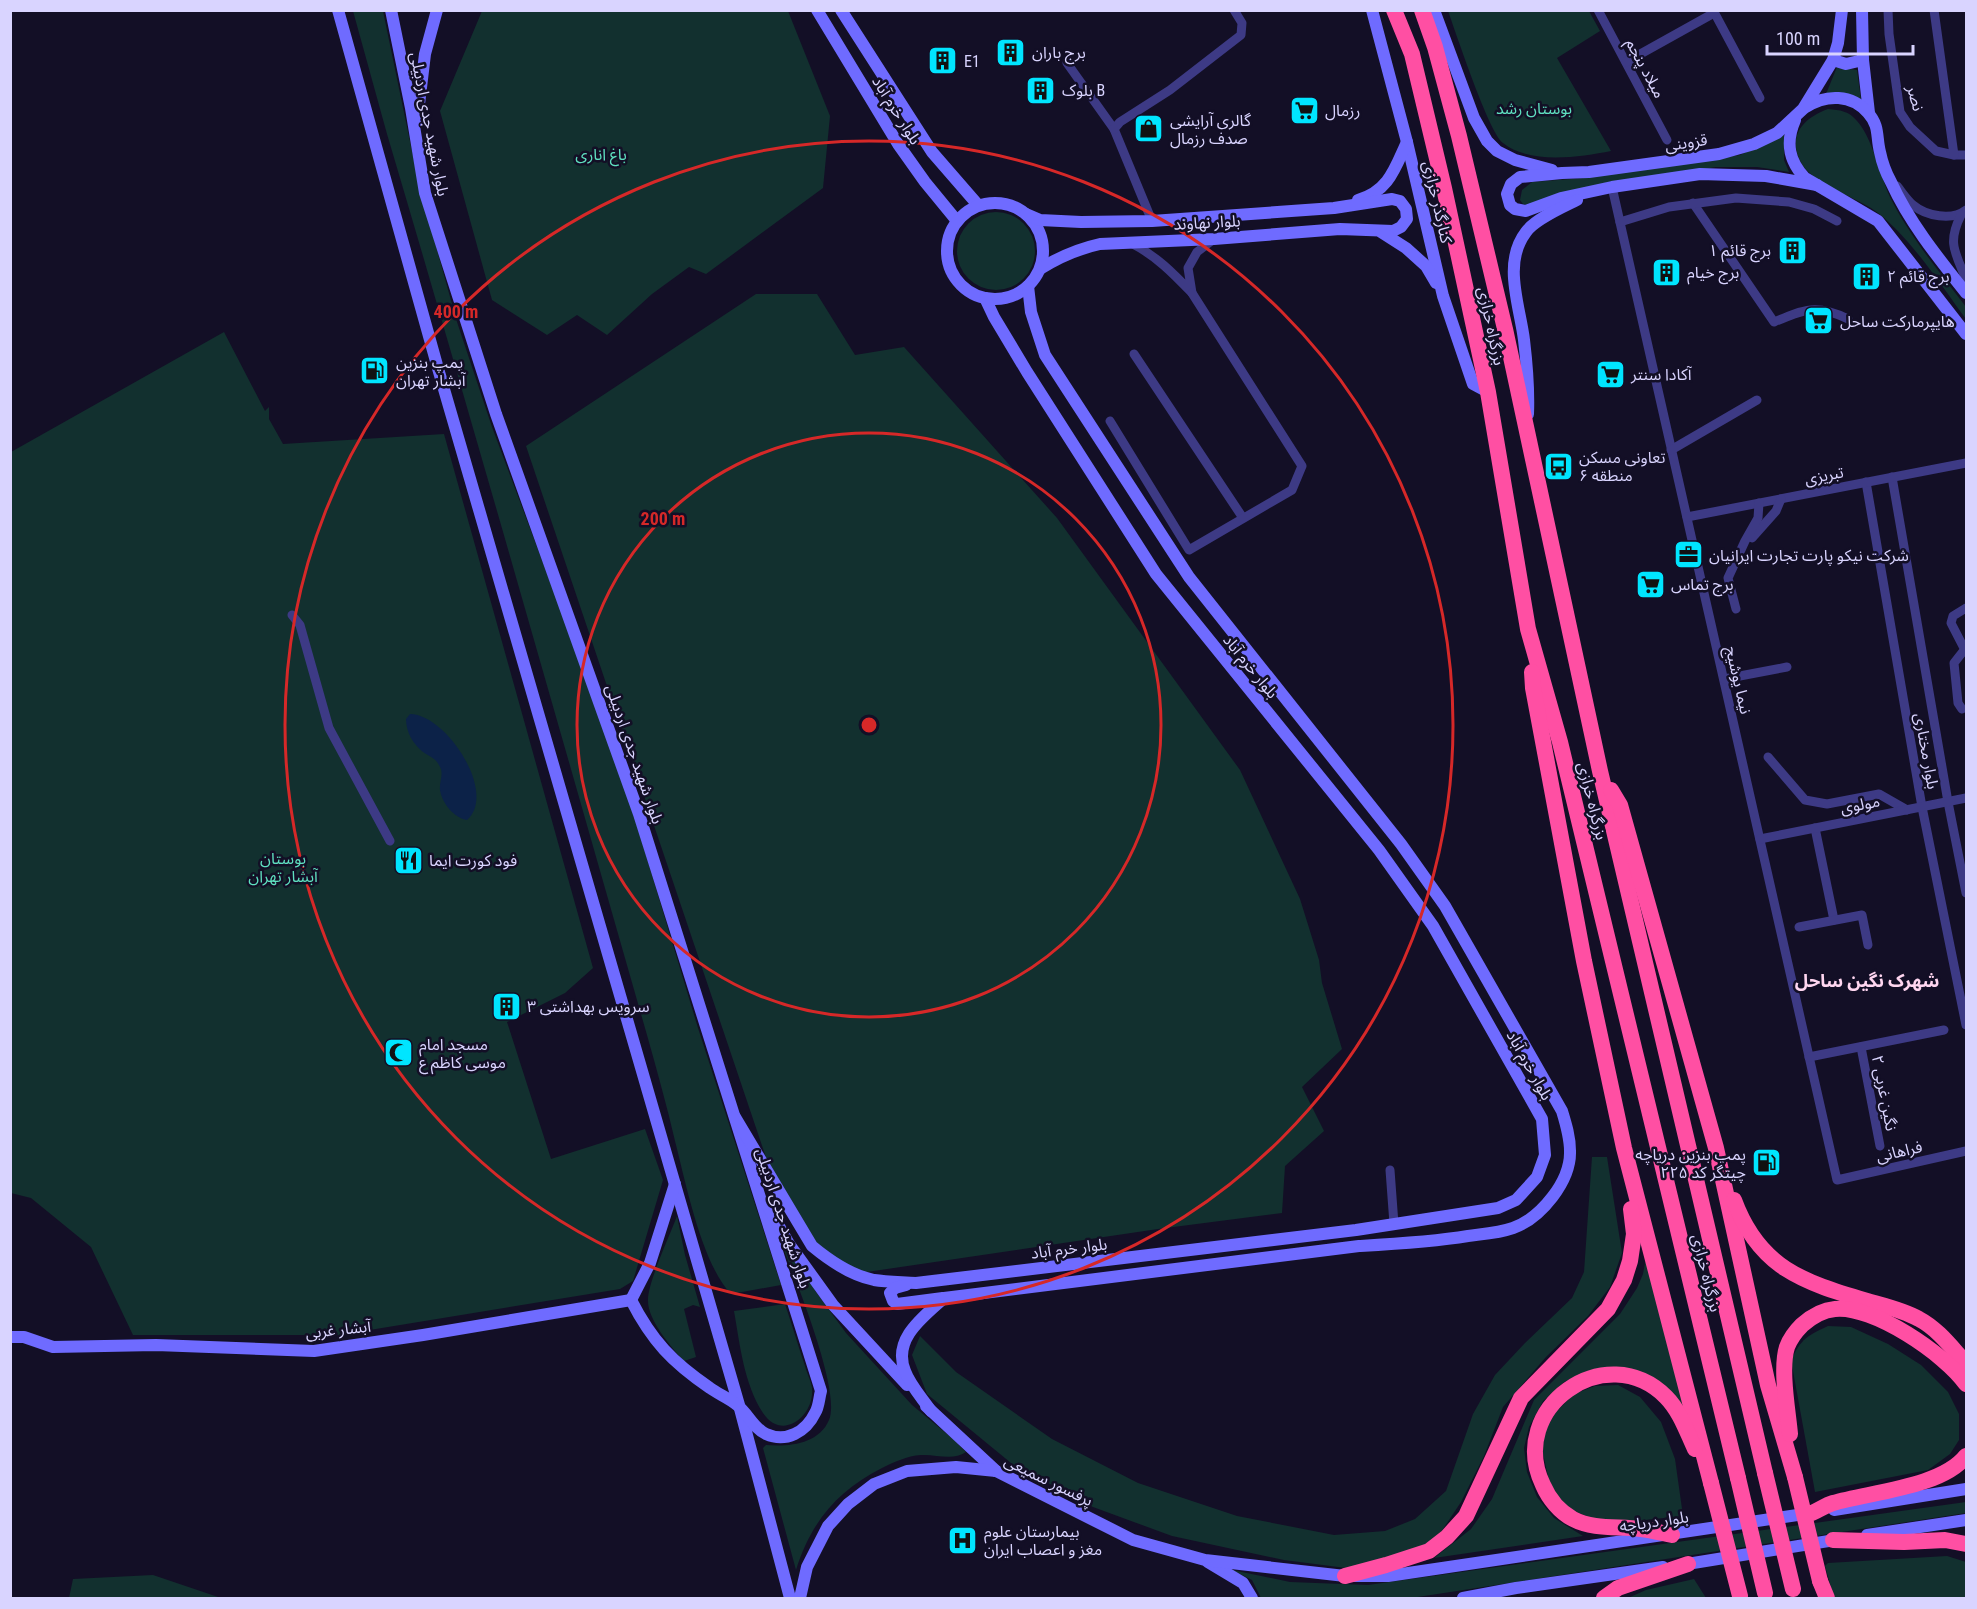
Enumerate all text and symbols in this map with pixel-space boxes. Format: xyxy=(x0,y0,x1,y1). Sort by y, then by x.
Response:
scale bar xyxy=(1767,18,1912,56)
text: 100 m xyxy=(1776,28,1820,49)
street label: میلاد پنجم xyxy=(1619,35,1669,103)
building icon: برج باران xyxy=(995,36,1027,68)
place label: برج باران xyxy=(1032,43,1086,65)
building icon: E1 xyxy=(927,45,959,77)
street label: بلوار شهید جدی اردبیلی xyxy=(406,50,453,198)
place label: E1 xyxy=(964,52,980,71)
street label: بلوار خرم آباد xyxy=(866,73,925,149)
building icon: بلوک B xyxy=(1025,74,1057,106)
place label: بلوک B xyxy=(1062,81,1105,100)
street label: نصر xyxy=(1903,82,1928,113)
supermarket icon: رزمال xyxy=(1288,94,1320,126)
park label: بوستان رشد xyxy=(1496,99,1572,118)
place label: رزمال xyxy=(1325,101,1360,121)
place label: گالری آرایشی صدف رزمال xyxy=(1170,111,1251,149)
shop icon: گالری آرایشی صدف رزمال xyxy=(1133,113,1165,145)
street label: قزوینی xyxy=(1664,130,1709,155)
park label: باغ اناری xyxy=(575,145,627,167)
street label: کنارگذر خرازی xyxy=(1419,159,1456,245)
street label: بلوار نهاوند xyxy=(1173,211,1241,234)
building icon: برج قائم ۱ xyxy=(1776,234,1808,266)
place label: برج قائم ۱ xyxy=(1709,241,1771,263)
building icon: برج خیام xyxy=(1650,256,1682,288)
building icon: برج قائم ۲ xyxy=(1850,260,1882,292)
place label: برج خیام xyxy=(1687,263,1739,285)
place label: برج قائم ۲ xyxy=(1887,267,1949,289)
street label: بزرگراه خرازی xyxy=(1474,285,1509,367)
text: 400 m xyxy=(434,301,478,322)
supermarket icon: هایپرمارکت ساحل xyxy=(1803,305,1835,337)
place label: هایپرمارکت ساحل xyxy=(1840,312,1955,332)
place label: پمپ بنزین آبشار تهران xyxy=(396,353,467,390)
fuel station icon: پمپ بنزین آبشار تهران xyxy=(359,355,391,387)
supermarket icon: آکادا سنتر xyxy=(1594,358,1626,390)
place label: آکادا سنتر xyxy=(1630,365,1693,384)
place label: تعاونی مسکن منطقه ۶ xyxy=(1579,448,1666,485)
bus stop icon: تعاونی مسکن منطقه ۶ xyxy=(1542,450,1574,482)
street label: تبریزی xyxy=(1803,462,1846,489)
text: 200 m xyxy=(641,508,685,529)
office icon: شرکت نیکو پارت تجارت ایرانیان xyxy=(1672,539,1704,571)
place label: شرکت نیکو پارت تجارت ایرانیان xyxy=(1709,546,1909,566)
supermarket icon: برج تماس xyxy=(1634,568,1666,600)
place label: برج تماس xyxy=(1671,575,1734,597)
street label: بلوار خرم آباد xyxy=(1217,630,1282,704)
street label: نیما یوشیج xyxy=(1719,644,1756,717)
street label: بلوار شهید جدی اردبیلی xyxy=(602,682,667,826)
street label: بلوار مختاری xyxy=(1910,711,1943,791)
centre of rings xyxy=(859,715,879,735)
street label: بزرگراه خرازی xyxy=(1574,760,1611,842)
street label: مولوی xyxy=(1839,791,1881,818)
restaurant icon: فود کورت ایما xyxy=(392,844,424,876)
park label: بوستان آبشار تهران xyxy=(248,849,319,886)
place label: فود کورت ایما xyxy=(429,851,517,870)
district label: شهرک نگین ساحل xyxy=(1795,970,1939,992)
building icon: سرویس بهداشتی ۳ xyxy=(490,990,522,1022)
place label: سرویس بهداشتی ۳ xyxy=(527,997,650,1016)
street label: بلوار خرم آباد xyxy=(1500,1027,1557,1105)
place label: مسجد امام موسی کاظم ع xyxy=(419,1035,506,1075)
mosque icon: مسجد امام موسی کاظم ع xyxy=(382,1037,414,1069)
street label: نگین غربی ۲ xyxy=(1868,1054,1901,1132)
street label: فراهانی xyxy=(1874,1137,1924,1166)
place label: پمپ بنزین دریاچه چیتگر کد ۲۲۵ xyxy=(1635,1145,1746,1183)
street label: بلوار شهید جدی اردبیلی xyxy=(752,1146,815,1291)
fuel station icon: پمپ بنزین دریاچه چیتگر کد ۲۲۵ xyxy=(1751,1147,1783,1179)
street label: بزرگراه خرازی xyxy=(1688,1232,1725,1314)
street label: بلوار خرم آباد xyxy=(1030,1234,1109,1266)
street label: آبشار غربی xyxy=(304,1316,373,1342)
street label: پرفسور سمیعی xyxy=(1001,1451,1096,1511)
street label: بلوار دریاچه xyxy=(1618,1507,1690,1537)
place label: بیمارستان علوم مغز و اعصاب ایران xyxy=(984,1522,1102,1559)
hospital icon: بیمارستان علوم مغز و اعصاب ایران xyxy=(947,1524,979,1556)

